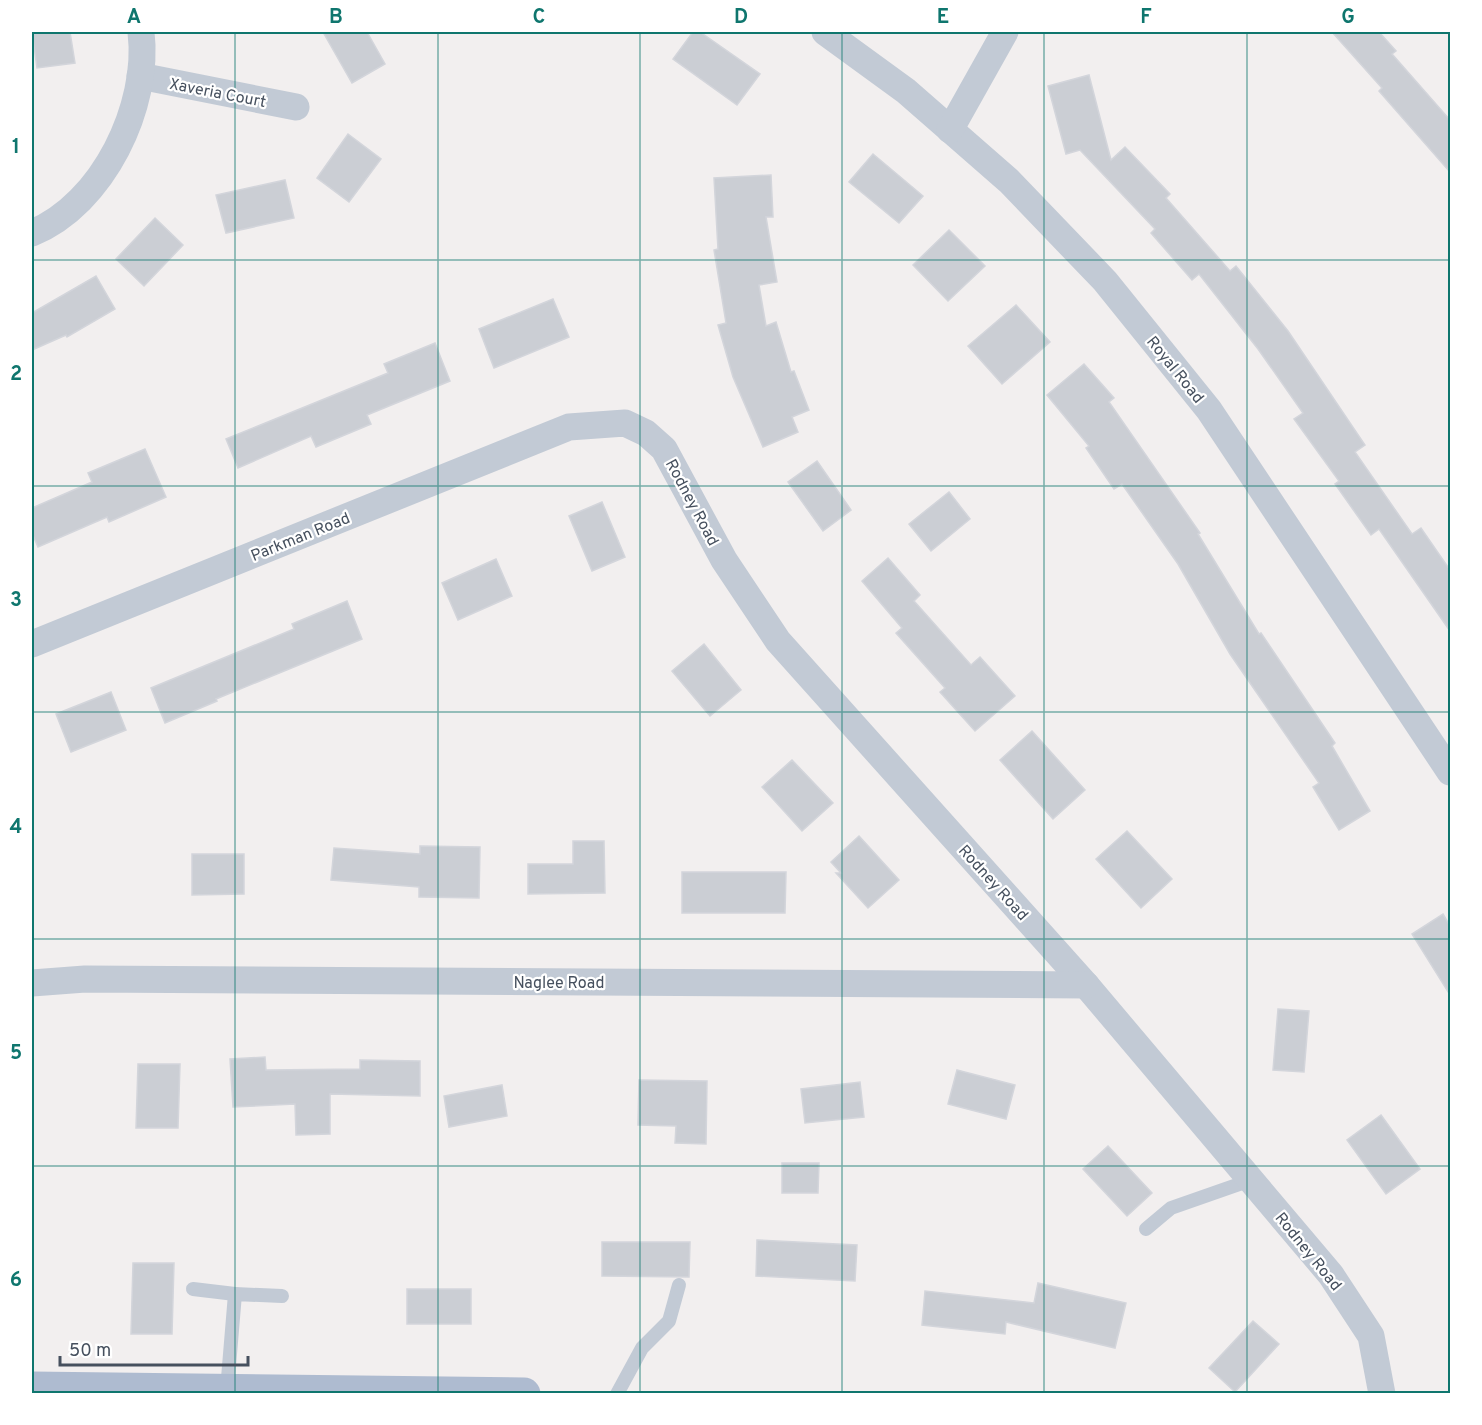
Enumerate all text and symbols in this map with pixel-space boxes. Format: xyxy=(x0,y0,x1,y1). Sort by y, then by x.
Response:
text: A xyxy=(127,5,141,31)
text: B xyxy=(329,5,343,31)
text: C xyxy=(533,5,545,31)
text: D xyxy=(734,5,748,31)
text: E xyxy=(937,5,949,31)
text: F xyxy=(1140,5,1152,31)
text: G xyxy=(1341,5,1355,31)
street label: Xaveria Court xyxy=(168,75,268,113)
text: 1 xyxy=(12,135,20,161)
street label: Royal Road xyxy=(1141,333,1208,408)
text: 2 xyxy=(10,362,22,388)
street label: Rodney Road xyxy=(660,456,722,550)
street label: Parkman Road xyxy=(248,509,353,567)
text: 3 xyxy=(10,588,22,614)
text: 4 xyxy=(10,815,22,841)
street label: Rodney Road xyxy=(953,841,1032,925)
street label: Naglee Road xyxy=(513,974,605,994)
text: 5 xyxy=(10,1041,22,1067)
street label: Rodney Road xyxy=(1270,1209,1345,1296)
text: 6 xyxy=(10,1268,22,1294)
scale bar xyxy=(60,1329,248,1367)
text: 50 m xyxy=(69,1340,111,1363)

